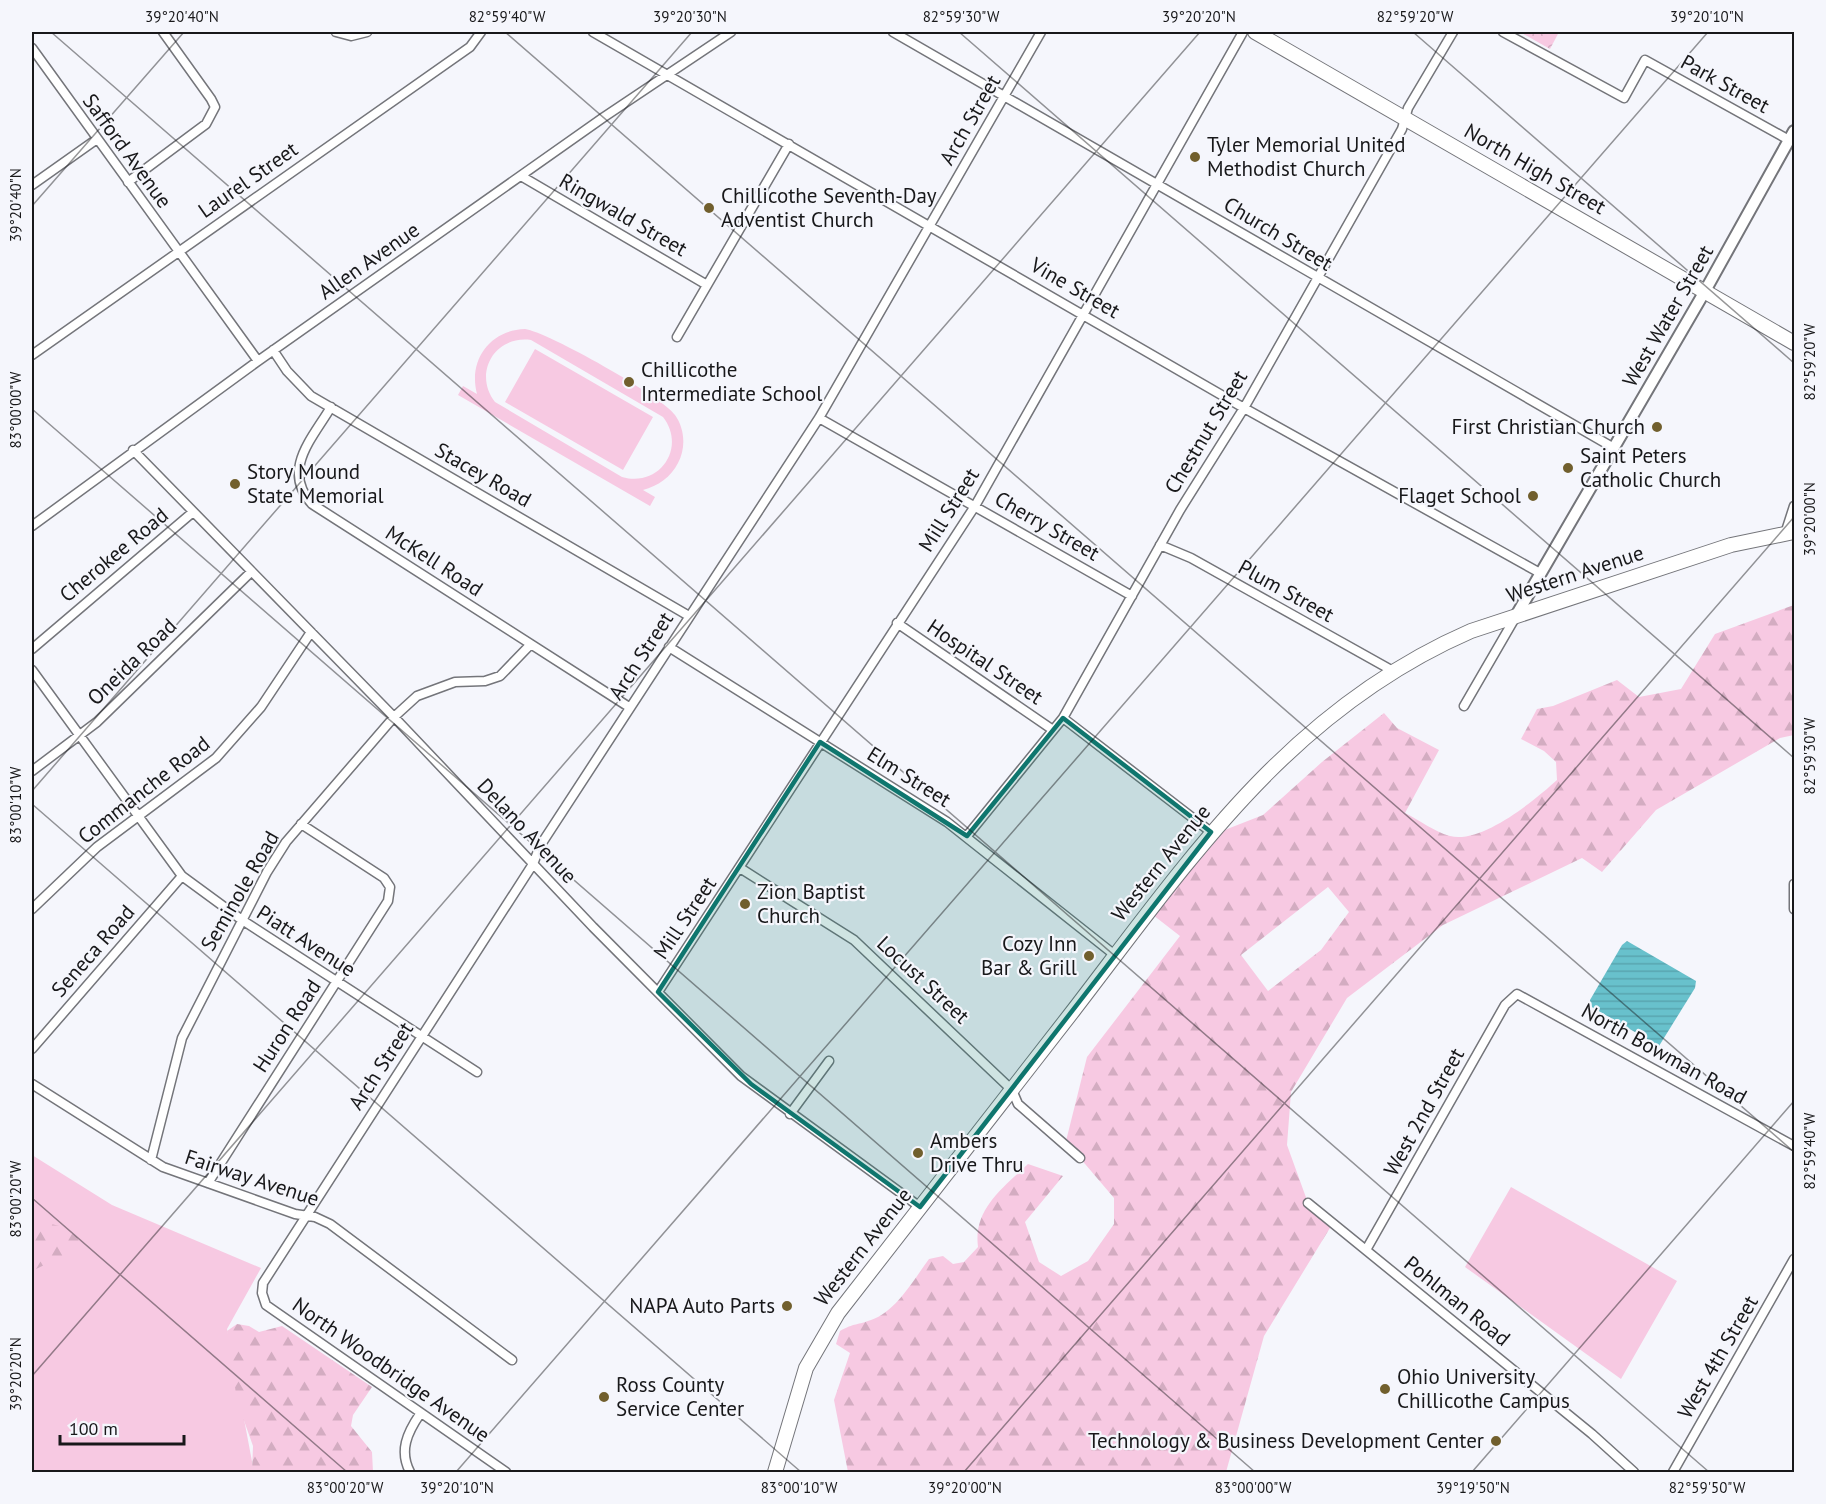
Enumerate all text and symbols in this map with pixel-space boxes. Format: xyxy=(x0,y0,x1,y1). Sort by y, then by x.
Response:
text: 39°20'40"N xyxy=(145,7,219,26)
text: 82°59'40"W xyxy=(469,7,546,26)
text: 39°20'30"N xyxy=(653,7,727,26)
text: 82°59'30"W xyxy=(923,7,1000,26)
text: 39°20'20"N xyxy=(1162,7,1236,26)
text: 82°59'20"W xyxy=(1377,7,1454,26)
text: 39°20'10"N xyxy=(1670,7,1744,26)
street label: Park Street xyxy=(1676,48,1774,119)
street label: Arch Street xyxy=(933,70,1006,170)
street label: Safford Avenue xyxy=(77,88,178,213)
street label: North High Street xyxy=(1460,117,1611,220)
place label: Tyler Memorial United Methodist Church xyxy=(1207,131,1405,182)
street label: Laurel Street xyxy=(193,135,303,224)
marker: Tyler Memorial United Methodist Church xyxy=(1188,150,1202,164)
street label: Ringwald Street xyxy=(554,167,692,262)
text: 39°20'40"N xyxy=(6,168,25,242)
place label: Chillicothe Seventh-Day Adventist Church xyxy=(721,182,937,233)
street label: Church Street xyxy=(1219,191,1338,277)
marker: Chillicothe Seventh-Day Adventist Church xyxy=(702,201,716,215)
street label: Allen Avenue xyxy=(313,216,424,305)
street label: West Water Street xyxy=(1616,240,1719,391)
street label: Vine Street xyxy=(1025,251,1125,324)
text: 82°59'20"W xyxy=(1800,323,1819,400)
place label: Chillicothe Intermediate School xyxy=(641,356,822,407)
street label: Chestnut Street xyxy=(1158,365,1253,498)
text: 83°00'00"W xyxy=(6,371,25,448)
marker: Chillicothe Intermediate School xyxy=(622,375,636,389)
place label: First Christian Church xyxy=(1452,413,1645,440)
marker: First Christian Church xyxy=(1650,420,1664,434)
street label: Stacey Road xyxy=(430,436,536,513)
place label: Saint Peters Catholic Church xyxy=(1580,442,1721,493)
place label: Story Mound State Memorial xyxy=(247,458,384,509)
marker: Saint Peters Catholic Church xyxy=(1561,461,1575,475)
street label: Mill Street xyxy=(912,463,985,557)
marker: Story Mound State Memorial xyxy=(228,477,242,491)
place label: Flaget School xyxy=(1398,482,1521,509)
text: 39°20'00"N xyxy=(1800,482,1819,556)
street label: Cherry Street xyxy=(990,485,1105,566)
marker: Flaget School xyxy=(1526,489,1540,503)
street label: Cherokee Road xyxy=(54,501,174,608)
street label: McKell Road xyxy=(380,519,488,602)
street label: Western Avenue xyxy=(1503,539,1647,608)
street label: Plum Street xyxy=(1234,553,1339,628)
street label: Arch Street xyxy=(602,607,679,705)
street label: Oneida Road xyxy=(81,612,182,711)
street label: Hospital Street xyxy=(922,613,1048,710)
text: 82°59'30"W xyxy=(1800,717,1819,794)
street label: Commanche Road xyxy=(72,730,215,850)
street label: Elm Street xyxy=(862,740,956,813)
text: 83°00'10"W xyxy=(6,766,25,843)
street label: Delano Avenue xyxy=(472,772,583,889)
street label: Western Avenue xyxy=(1105,799,1216,927)
street label: Seminole Road xyxy=(194,826,285,956)
street label: Mill Street xyxy=(647,871,722,964)
place label: Zion Baptist Church xyxy=(757,878,865,929)
marker: Zion Baptist Church xyxy=(738,897,752,911)
street label: Seneca Road xyxy=(45,899,140,1002)
street label: Piatt Avenue xyxy=(252,899,361,983)
street label: Locust Street xyxy=(871,930,975,1029)
place label: Cozy Inn Bar & Grill xyxy=(981,930,1077,981)
marker: Cozy Inn Bar & Grill xyxy=(1082,949,1096,963)
street label: Huron Road xyxy=(247,974,327,1077)
street label: North Bowman Road xyxy=(1577,997,1752,1110)
street label: Arch Street xyxy=(342,1017,419,1115)
street label: West 2nd Street xyxy=(1377,1043,1470,1180)
text: 82°59'40"W xyxy=(1800,1112,1819,1189)
place label: Ambers Drive Thru xyxy=(930,1127,1024,1178)
street label: Fairway Avenue xyxy=(182,1143,323,1212)
marker: Ambers Drive Thru xyxy=(911,1146,925,1160)
text: 83°00'20"W xyxy=(6,1160,25,1237)
street label: Western Avenue xyxy=(808,1182,917,1311)
street label: Pohlman Road xyxy=(1399,1250,1516,1352)
street label: West 4th Street xyxy=(1671,1290,1764,1423)
street label: North Woodbridge Avenue xyxy=(287,1291,495,1448)
place label: NAPA Auto Parts xyxy=(629,1292,775,1319)
marker: NAPA Auto Parts xyxy=(780,1299,794,1313)
text: 39°20'20"N xyxy=(6,1337,25,1411)
place label: Ohio University Chillicothe Campus xyxy=(1397,1363,1570,1414)
place label: Ross County Service Center xyxy=(616,1371,744,1422)
marker: Ohio University Chillicothe Campus xyxy=(1378,1382,1392,1396)
marker: Ross County Service Center xyxy=(597,1390,611,1404)
scale bar xyxy=(60,1408,184,1446)
text: 100 m xyxy=(69,1417,118,1440)
place label: Technology & Business Development Center xyxy=(1088,1427,1484,1454)
marker: Technology & Business Development Center xyxy=(1489,1434,1503,1448)
text: 83°00'20"W xyxy=(307,1478,384,1497)
text: 39°20'10"N xyxy=(420,1478,494,1497)
text: 83°00'10"W xyxy=(761,1478,838,1497)
text: 39°20'00"N xyxy=(928,1478,1002,1497)
text: 83°00'00"W xyxy=(1215,1478,1292,1497)
text: 39°19'50"N xyxy=(1436,1478,1510,1497)
text: 82°59'50"W xyxy=(1669,1478,1746,1497)

